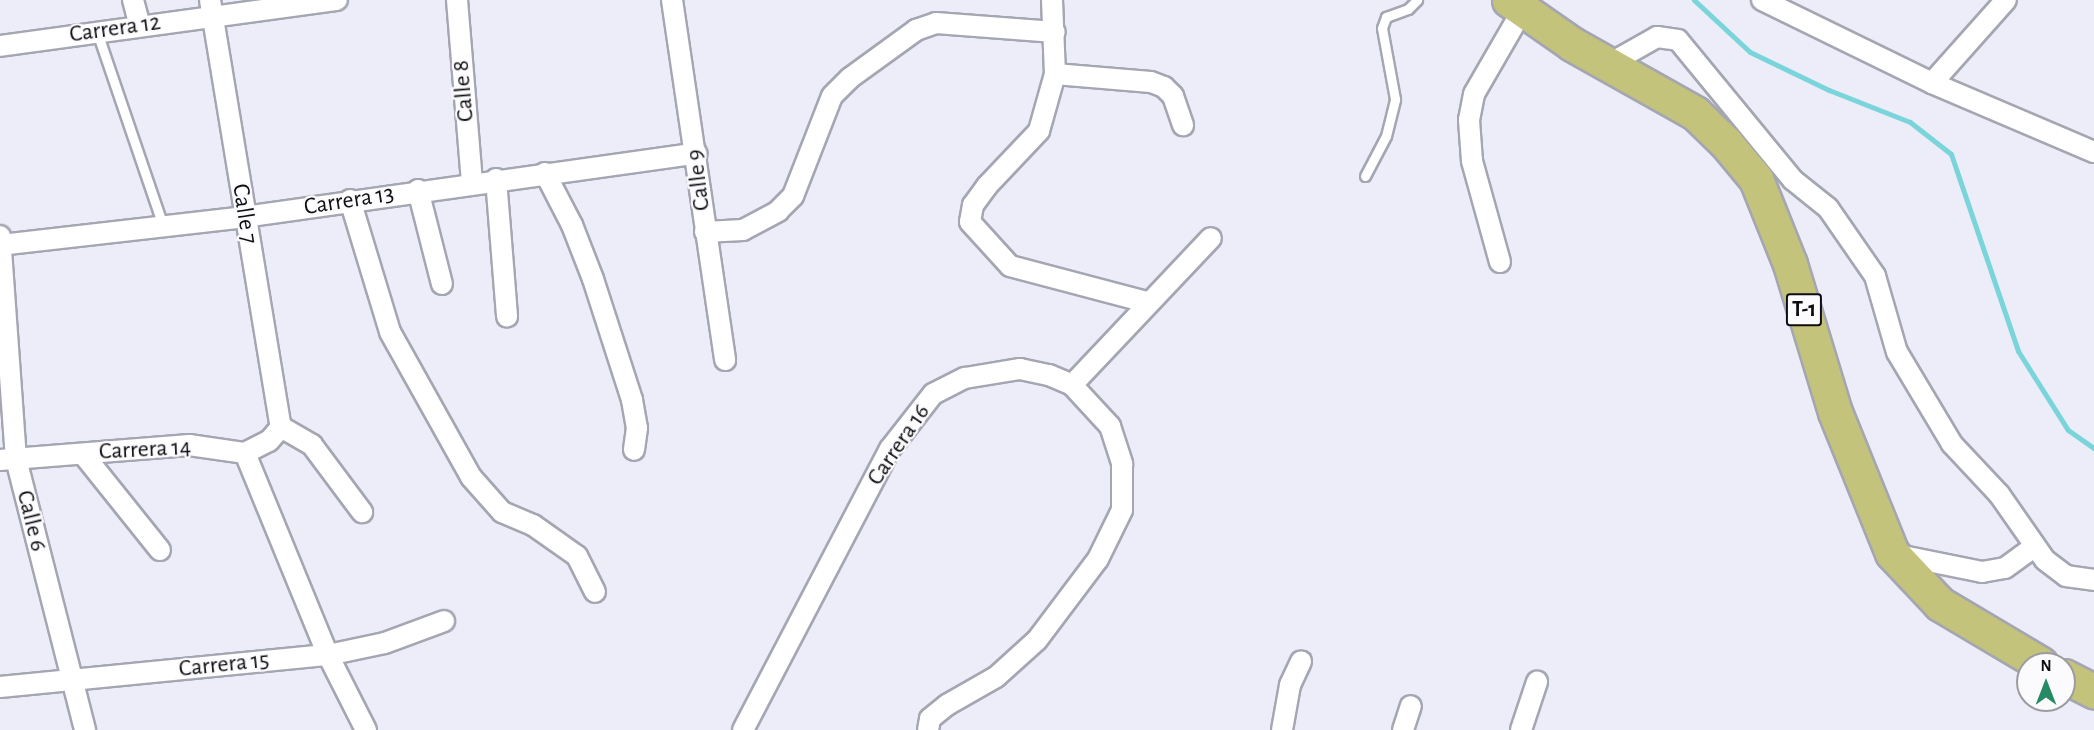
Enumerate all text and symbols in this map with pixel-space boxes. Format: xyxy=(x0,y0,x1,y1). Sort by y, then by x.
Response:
street label: Carrera 12 xyxy=(68,8,162,50)
street label: Calle 8 xyxy=(447,59,481,123)
street label: Calle 9 xyxy=(681,148,717,212)
street label: Carrera 13 xyxy=(302,180,396,222)
street label: Calle 7 xyxy=(225,182,263,246)
road number: T-1 xyxy=(1784,291,1824,329)
street label: Carrera 16 xyxy=(861,399,937,491)
street label: Carrera 14 xyxy=(98,433,192,467)
street label: Calle 6 xyxy=(10,488,52,554)
street label: Carrera 15 xyxy=(177,646,271,684)
north arrow xyxy=(2016,652,2076,712)
text: N xyxy=(2040,658,2052,674)

